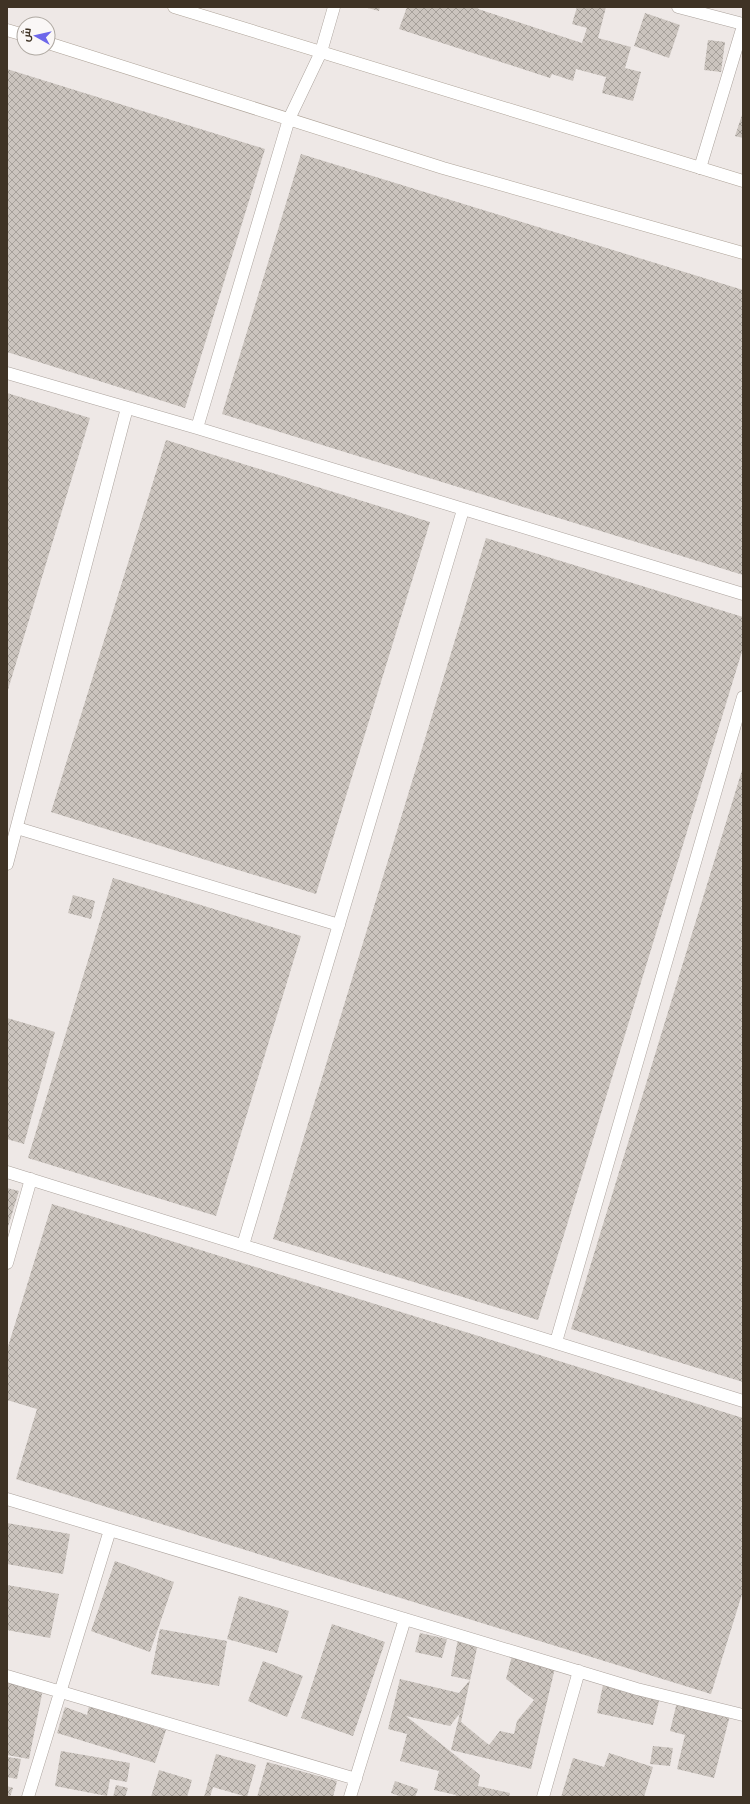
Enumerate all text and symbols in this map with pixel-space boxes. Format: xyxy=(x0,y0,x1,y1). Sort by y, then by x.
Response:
north arrow xyxy=(16,16,56,56)
text: ش xyxy=(17,27,34,43)

